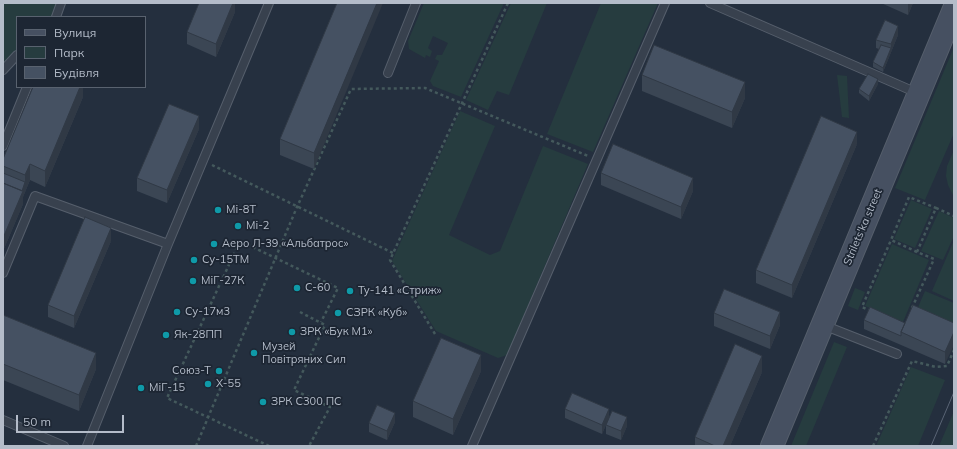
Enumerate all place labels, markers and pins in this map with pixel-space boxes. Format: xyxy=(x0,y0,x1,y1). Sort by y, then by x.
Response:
place label: Мі-8Т xyxy=(226,203,256,217)
marker: Мі-8Т xyxy=(213,205,223,215)
place label: Мі-2 xyxy=(246,219,269,233)
marker: Мі-2 xyxy=(233,221,243,231)
place label: Аеро Л-39 «Альбатрос» xyxy=(222,237,348,251)
marker: Аеро Л-39 «Альбатрос» xyxy=(209,239,219,249)
place label: Су-15ТМ xyxy=(202,253,249,267)
marker: Су-15ТМ xyxy=(189,255,199,265)
place label: МіГ-27К xyxy=(201,274,244,288)
marker: МіГ-27К xyxy=(188,276,198,286)
place label: С-60 xyxy=(305,281,330,295)
marker: С-60 xyxy=(292,283,302,293)
place label: Ту-141 «Стриж» xyxy=(358,284,441,298)
marker: Ту-141 «Стриж» xyxy=(345,286,355,296)
place label: Су-17м3 xyxy=(185,305,230,319)
place label: СЗРК «Куб» xyxy=(346,306,407,320)
marker: Су-17м3 xyxy=(172,307,182,317)
marker: СЗРК «Куб» xyxy=(333,308,343,318)
place label: ЗРК «Бук М1» xyxy=(300,325,372,339)
marker: ЗРК «Бук М1» xyxy=(287,327,297,337)
place label: Як-28ПП xyxy=(174,328,222,342)
marker: Як-28ПП xyxy=(161,330,171,340)
place label: Музей Повітряних Сил xyxy=(262,340,346,366)
marker: Музей Повітряних Сил xyxy=(249,348,259,358)
place label: Союз-Т xyxy=(172,364,211,378)
marker: Союз-Т xyxy=(214,366,224,376)
place label: Х-55 xyxy=(216,377,241,391)
marker: Х-55 xyxy=(203,379,213,389)
place label: МіГ-15 xyxy=(149,381,185,395)
marker: МіГ-15 xyxy=(136,383,146,393)
place label: ЗРК С300 ПС xyxy=(271,395,342,409)
marker: ЗРК С300 ПС xyxy=(258,397,268,407)

